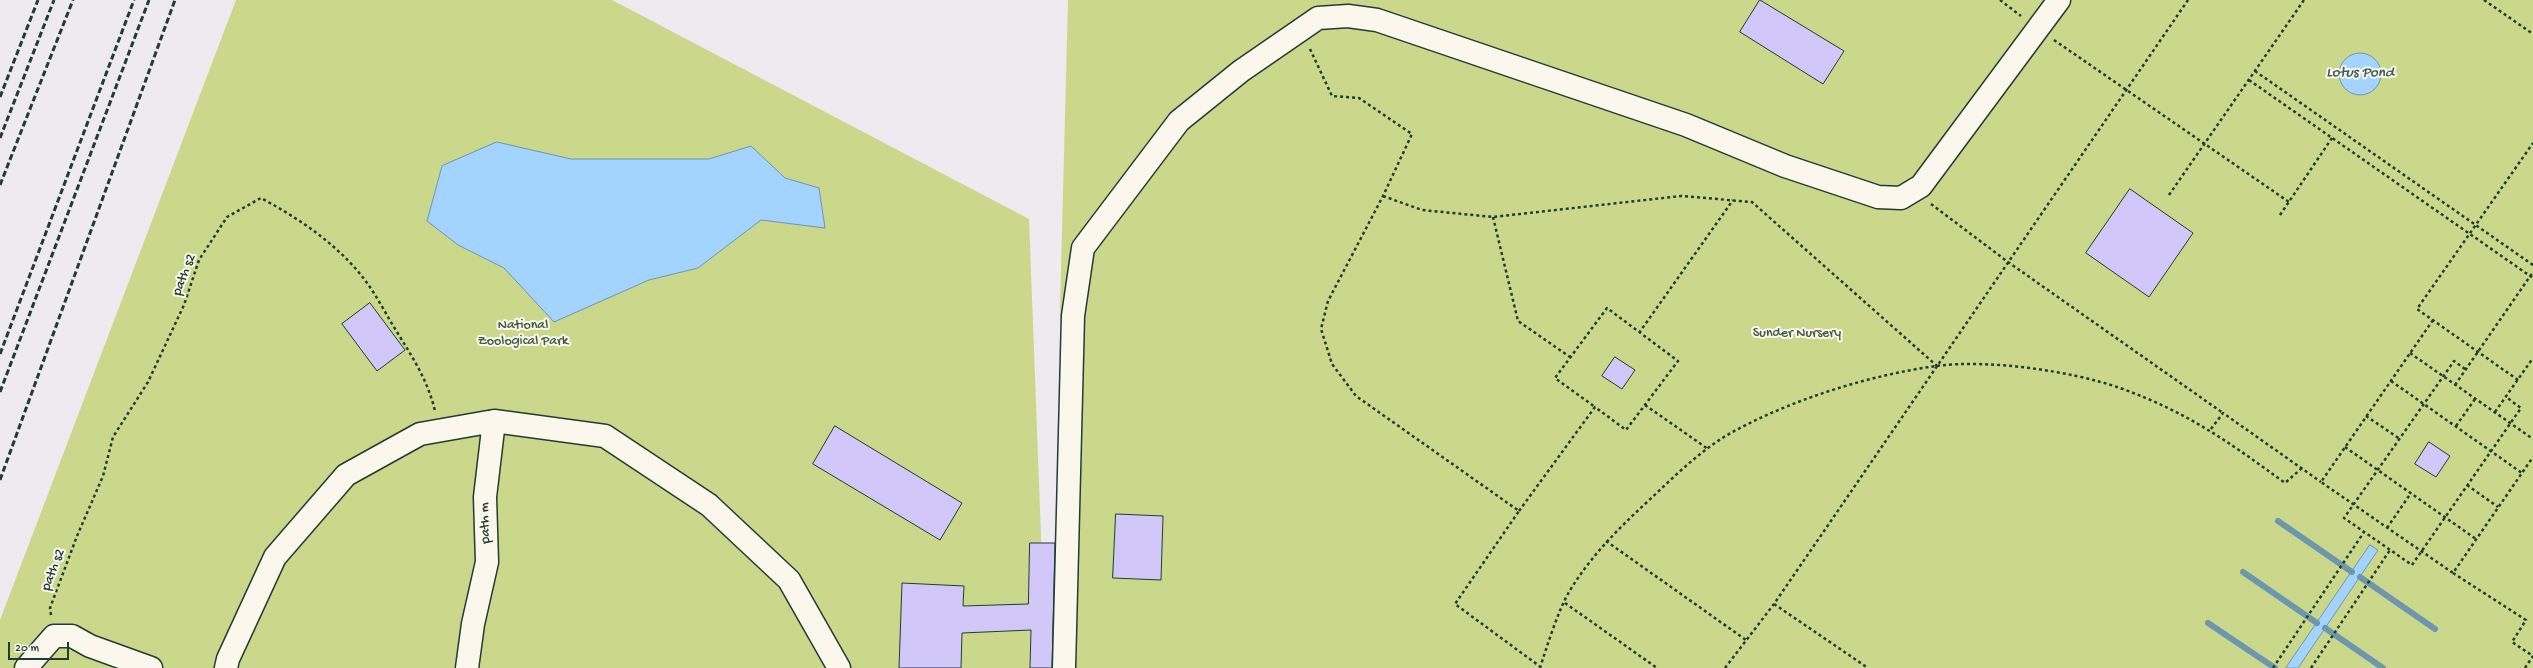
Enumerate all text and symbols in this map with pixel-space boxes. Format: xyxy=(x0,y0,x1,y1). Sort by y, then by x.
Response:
water label: Lotus Pond xyxy=(2326,65,2394,83)
street label: path s2 xyxy=(169,252,201,298)
park label: National Zoological Park xyxy=(478,318,568,350)
park label: Sunder Nursery xyxy=(1753,326,1841,342)
street label: path m xyxy=(477,502,495,544)
street label: path s2 xyxy=(38,547,70,593)
scale bar xyxy=(10,634,71,660)
text: 20 m xyxy=(15,642,39,656)

